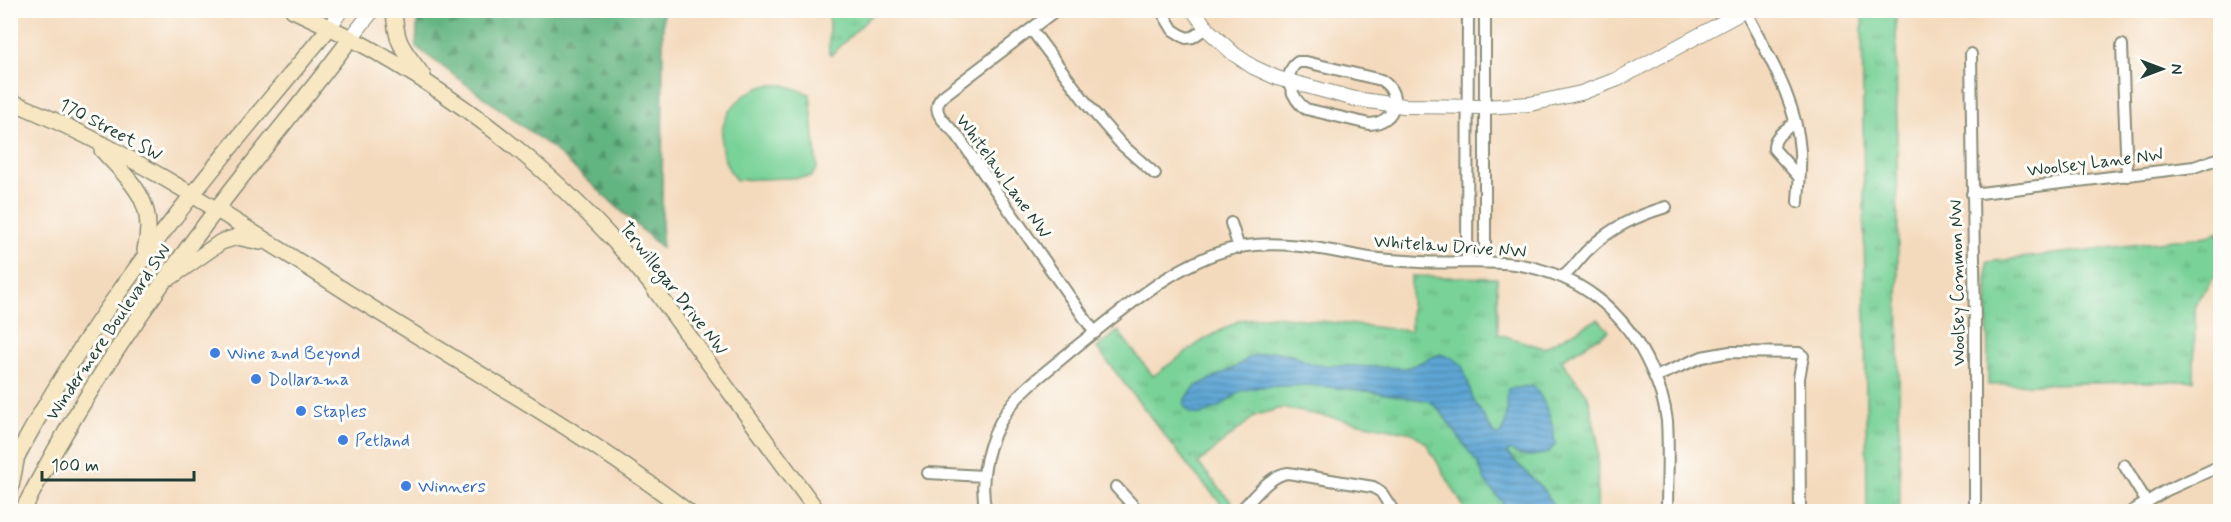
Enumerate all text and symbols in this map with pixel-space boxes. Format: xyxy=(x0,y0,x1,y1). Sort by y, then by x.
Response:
north arrow xyxy=(2132,39,2192,99)
text: N xyxy=(2165,64,2186,74)
street label: 170 Street SW xyxy=(55,93,166,167)
street label: Whitelaw Lane NW xyxy=(950,110,1056,244)
street label: Woolsey Lane NW xyxy=(2026,143,2165,183)
street label: Woolsey Common NW xyxy=(1945,200,1971,366)
street label: Terwillegar Drive NW xyxy=(613,217,733,361)
street label: Whitelaw Drive NW xyxy=(1373,230,1527,264)
street label: Windermere Boulevard SW xyxy=(41,240,177,426)
place label: Wine and Beyond xyxy=(227,342,360,366)
marker: Wine and Beyond xyxy=(208,346,222,360)
place label: Dollarama xyxy=(268,368,349,392)
marker: Dollarama xyxy=(249,372,263,386)
place label: Staples xyxy=(313,400,367,424)
marker: Staples xyxy=(294,404,308,418)
place label: Petland xyxy=(355,429,410,453)
marker: Petland xyxy=(336,433,350,447)
scale bar xyxy=(42,444,194,482)
text: 100 m xyxy=(51,454,99,478)
place label: Winners xyxy=(418,475,486,499)
marker: Winners xyxy=(399,479,413,493)

